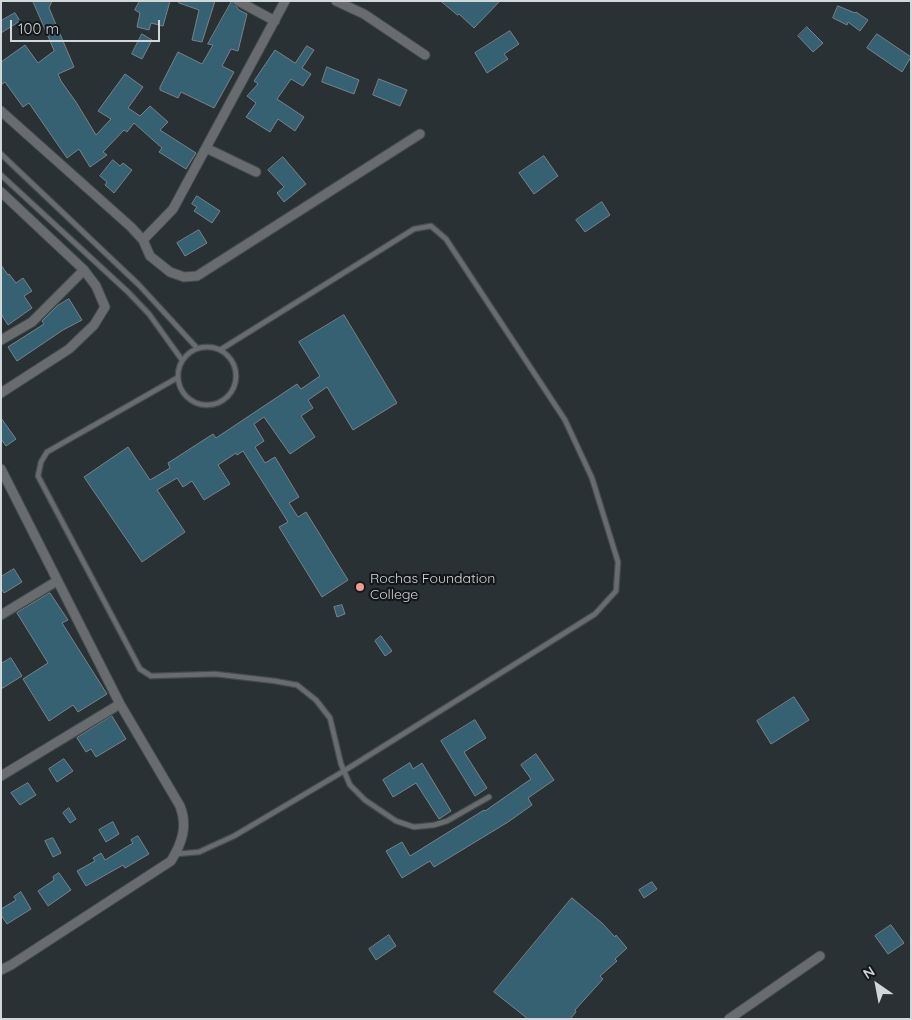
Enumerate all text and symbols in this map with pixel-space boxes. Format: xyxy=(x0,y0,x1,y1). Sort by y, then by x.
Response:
scale bar xyxy=(12,10,162,42)
text: 100 m xyxy=(18,19,59,38)
place label: Rochas Foundation College xyxy=(370,571,495,604)
marker: Rochas Foundation College xyxy=(354,581,366,593)
north arrow xyxy=(852,960,902,1010)
text: N xyxy=(860,962,878,983)

